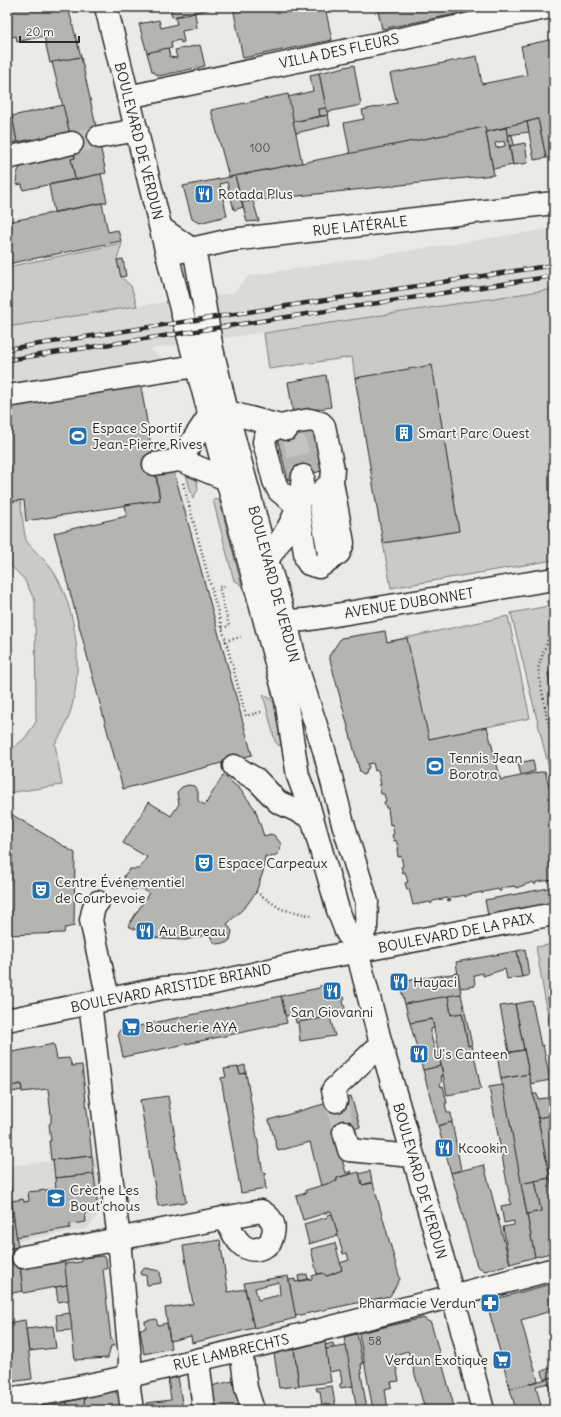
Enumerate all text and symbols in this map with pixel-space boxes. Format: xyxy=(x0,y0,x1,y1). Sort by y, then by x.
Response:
scale bar xyxy=(20,18,79,44)
text: 20 m xyxy=(26,24,54,39)
street label: VILLA DES FLEURS xyxy=(278,30,401,72)
street label: BOULEVARD DE VERDUN xyxy=(111,60,167,222)
house number: 100 xyxy=(250,140,270,155)
restaurant icon: Rotada Plus xyxy=(193,183,215,205)
place label: Rotada Plus xyxy=(218,185,293,203)
street label: RUE LATÉRALE xyxy=(312,212,408,240)
place label: Espace Sportif Jean-Pierre Rives xyxy=(92,419,202,453)
building icon: Smart Parc Ouest xyxy=(393,422,415,444)
place label: Smart Parc Ouest xyxy=(418,424,530,442)
sports icon: Espace Sportif Jean-Pierre Rives xyxy=(67,425,89,447)
street label: BOULEVARD DE VERDUN xyxy=(244,504,304,664)
street label: AVENUE DUBONNET xyxy=(343,584,475,622)
place label: Tennis Jean Borotra xyxy=(449,749,523,783)
sports icon: Tennis Jean Borotra xyxy=(424,755,446,777)
theatre icon: Espace Carpeaux xyxy=(193,852,215,874)
place label: Espace Carpeaux xyxy=(218,854,328,872)
place label: Centre Événementiel de Courbevoie xyxy=(55,873,185,907)
theatre icon: Centre Événementiel de Courbevoie xyxy=(30,879,52,901)
street label: BOULEVARD DE LA PAIX xyxy=(377,909,536,957)
restaurant icon: Au Bureau xyxy=(134,920,156,942)
place label: Au Bureau xyxy=(159,922,226,940)
street label: BOULEVARD ARISTIDE BRIAND xyxy=(69,960,273,1016)
restaurant icon: Hayaci xyxy=(388,971,410,993)
place label: Hayaci xyxy=(413,973,457,991)
restaurant icon: San Giovanni xyxy=(321,980,343,1002)
place label: San Giovanni xyxy=(291,1003,373,1021)
supermarket icon: Boucherie AYA xyxy=(120,1016,142,1038)
place label: Boucherie AYA xyxy=(145,1018,237,1036)
restaurant icon: U's Canteen xyxy=(408,1043,430,1065)
place label: U's Canteen xyxy=(433,1045,508,1063)
street label: BOULEVARD DE VERDUN xyxy=(389,1101,451,1261)
restaurant icon: Kcookin xyxy=(433,1137,455,1159)
place label: Kcookin xyxy=(458,1139,508,1157)
place label: Crèche Les Bout'chous xyxy=(70,1181,140,1215)
school or university icon: Crèche Les Bout'chous xyxy=(45,1187,67,1209)
pharmacy icon: Pharmacie Verdun xyxy=(479,1292,501,1314)
place label: Pharmacie Verdun xyxy=(359,1294,476,1312)
street label: RUE LAMBRECHTS xyxy=(171,1330,291,1374)
house number: 58 xyxy=(368,1333,382,1348)
supermarket icon: Verdun Exotique xyxy=(491,1349,513,1371)
place label: Verdun Exotique xyxy=(385,1351,488,1369)

